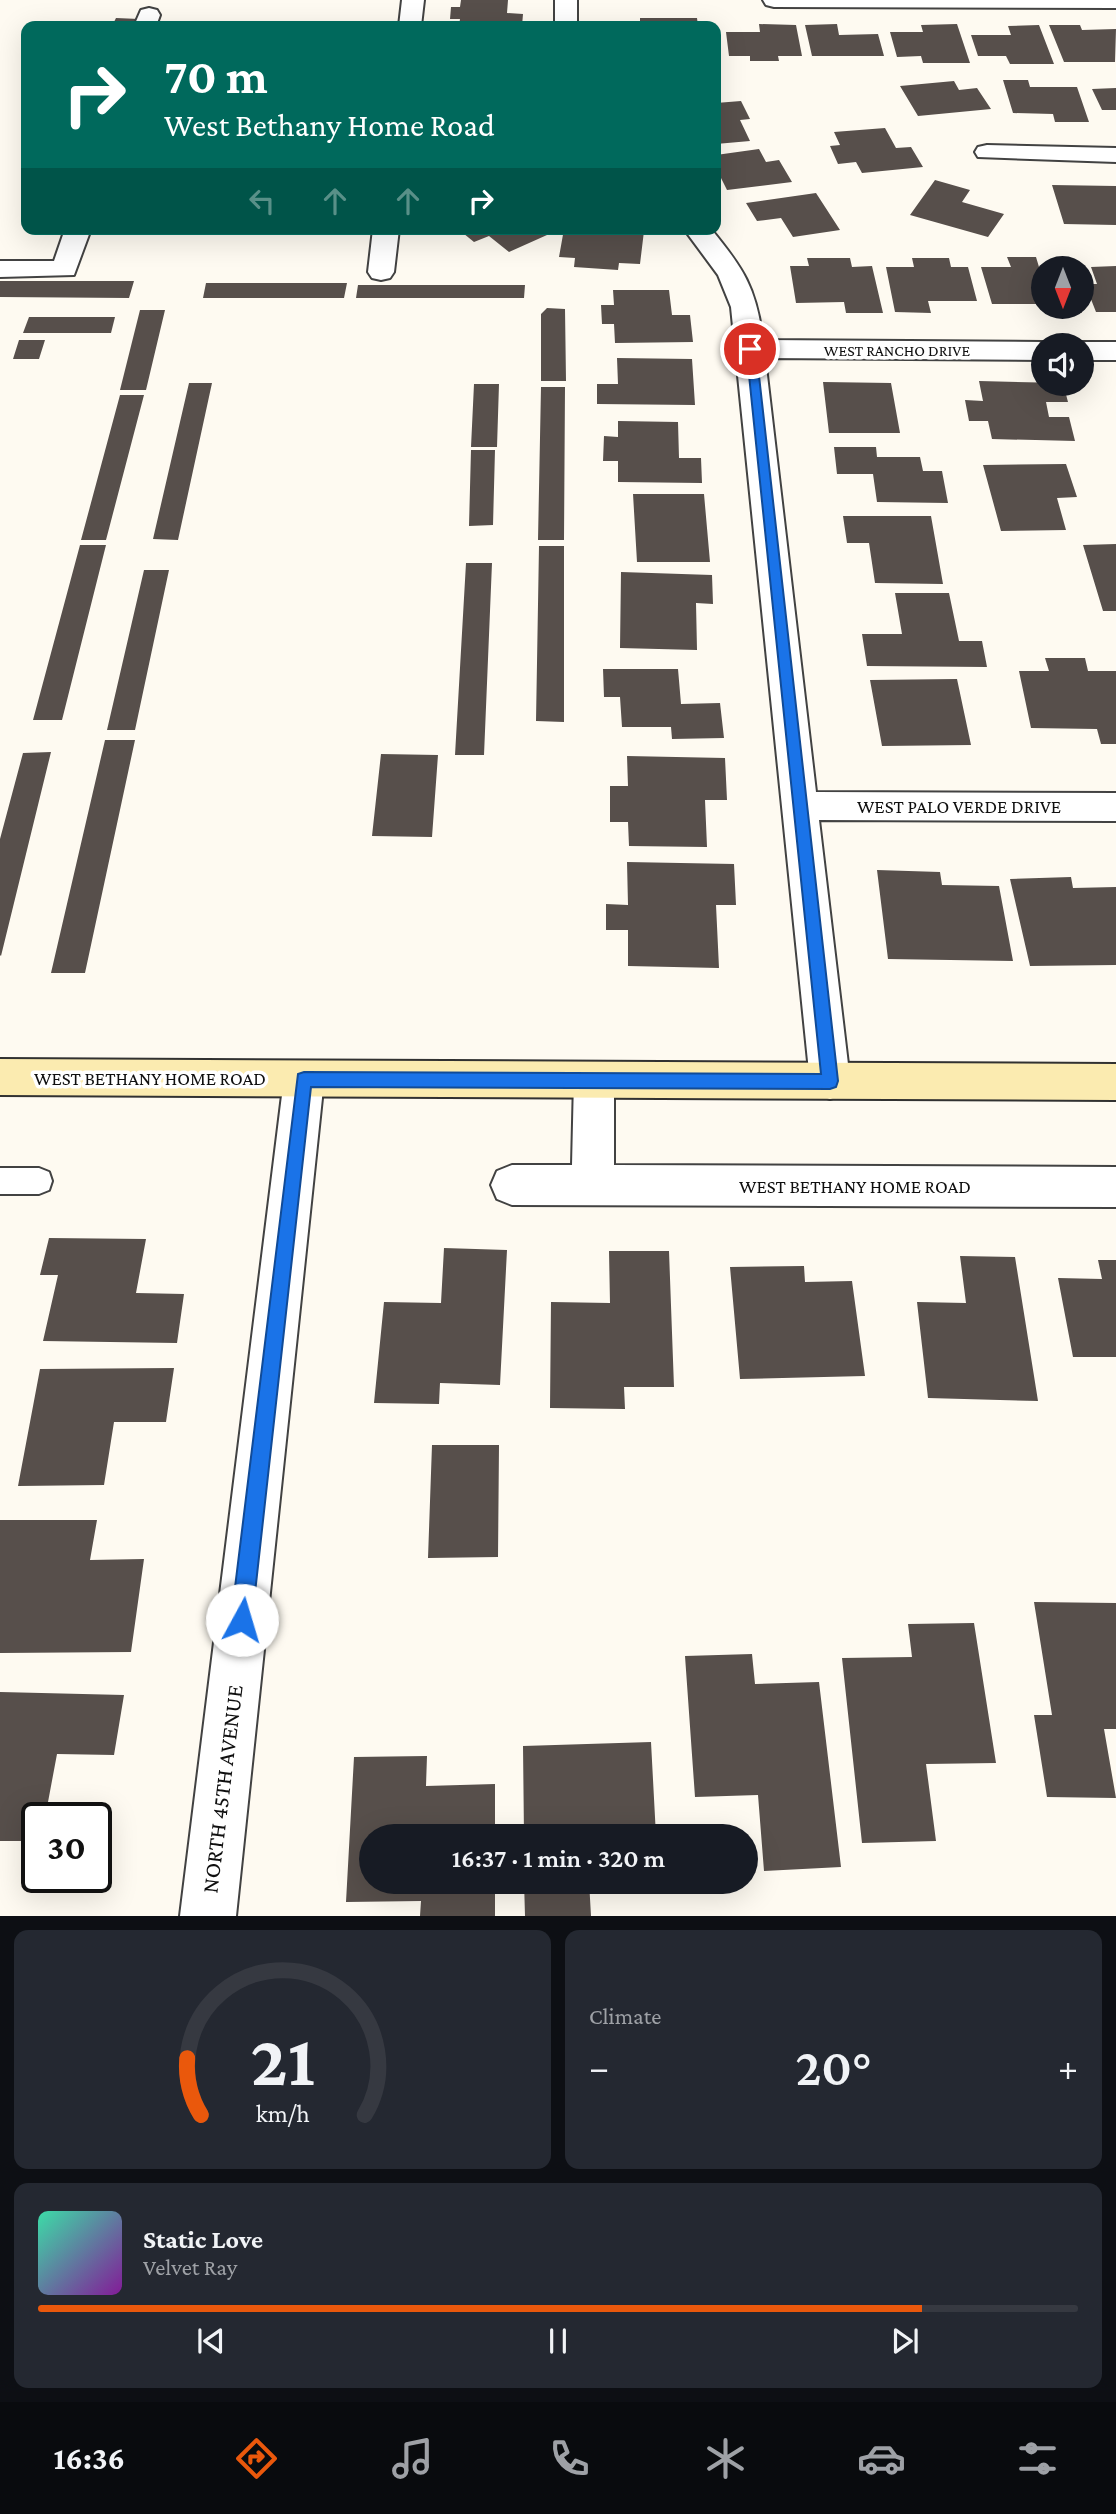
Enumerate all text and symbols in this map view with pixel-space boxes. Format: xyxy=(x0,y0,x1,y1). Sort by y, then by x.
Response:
icon: right xyxy=(49,49,140,140)
text: 70 m xyxy=(164,49,268,104)
text: West Bethany Home Road xyxy=(164,107,495,143)
icon: left xyxy=(243,182,281,220)
icon: ahead xyxy=(316,182,354,220)
icon: ahead xyxy=(389,182,427,220)
icon: right xyxy=(462,182,500,220)
north arrow xyxy=(1031,256,1094,318)
map controls xyxy=(1031,256,1094,396)
pin xyxy=(720,319,780,379)
icon: arrive xyxy=(731,330,769,368)
button: sound xyxy=(1031,333,1094,396)
street label: WEST RANCHO DRIVE xyxy=(824,342,971,359)
street label: WEST PALO VERDE DRIVE xyxy=(857,796,1061,817)
street label: WEST BETHANY HOME ROAD xyxy=(34,1068,266,1089)
street label: WEST BETHANY HOME ROAD xyxy=(739,1176,971,1197)
position arrow xyxy=(205,1583,279,1657)
street label: NORTH 45TH AVENUE xyxy=(196,1683,248,1895)
speed limit sign: 30 xyxy=(21,1802,112,1893)
text: 16:37 · 1 min · 320 m xyxy=(452,1844,665,1873)
text: Climate xyxy=(589,2003,661,2029)
text: 21 xyxy=(250,2021,315,2102)
text: 20° xyxy=(795,2038,872,2096)
text: − xyxy=(589,2046,609,2088)
text: + xyxy=(1058,2046,1078,2088)
text: km/h xyxy=(256,2100,309,2127)
text: Static Love xyxy=(143,2225,263,2254)
text: Velvet Ray xyxy=(143,2254,237,2280)
icon: previous xyxy=(192,2322,230,2360)
icon: pause xyxy=(539,2322,577,2360)
icon: next xyxy=(886,2322,924,2360)
icon: directions xyxy=(232,2434,281,2483)
icon: music xyxy=(388,2434,437,2483)
icon: phone xyxy=(545,2434,594,2483)
icon: climate xyxy=(701,2434,750,2483)
icon: car xyxy=(857,2434,906,2483)
icon: filters xyxy=(1013,2434,1062,2483)
text: 16:36 xyxy=(54,2440,125,2476)

